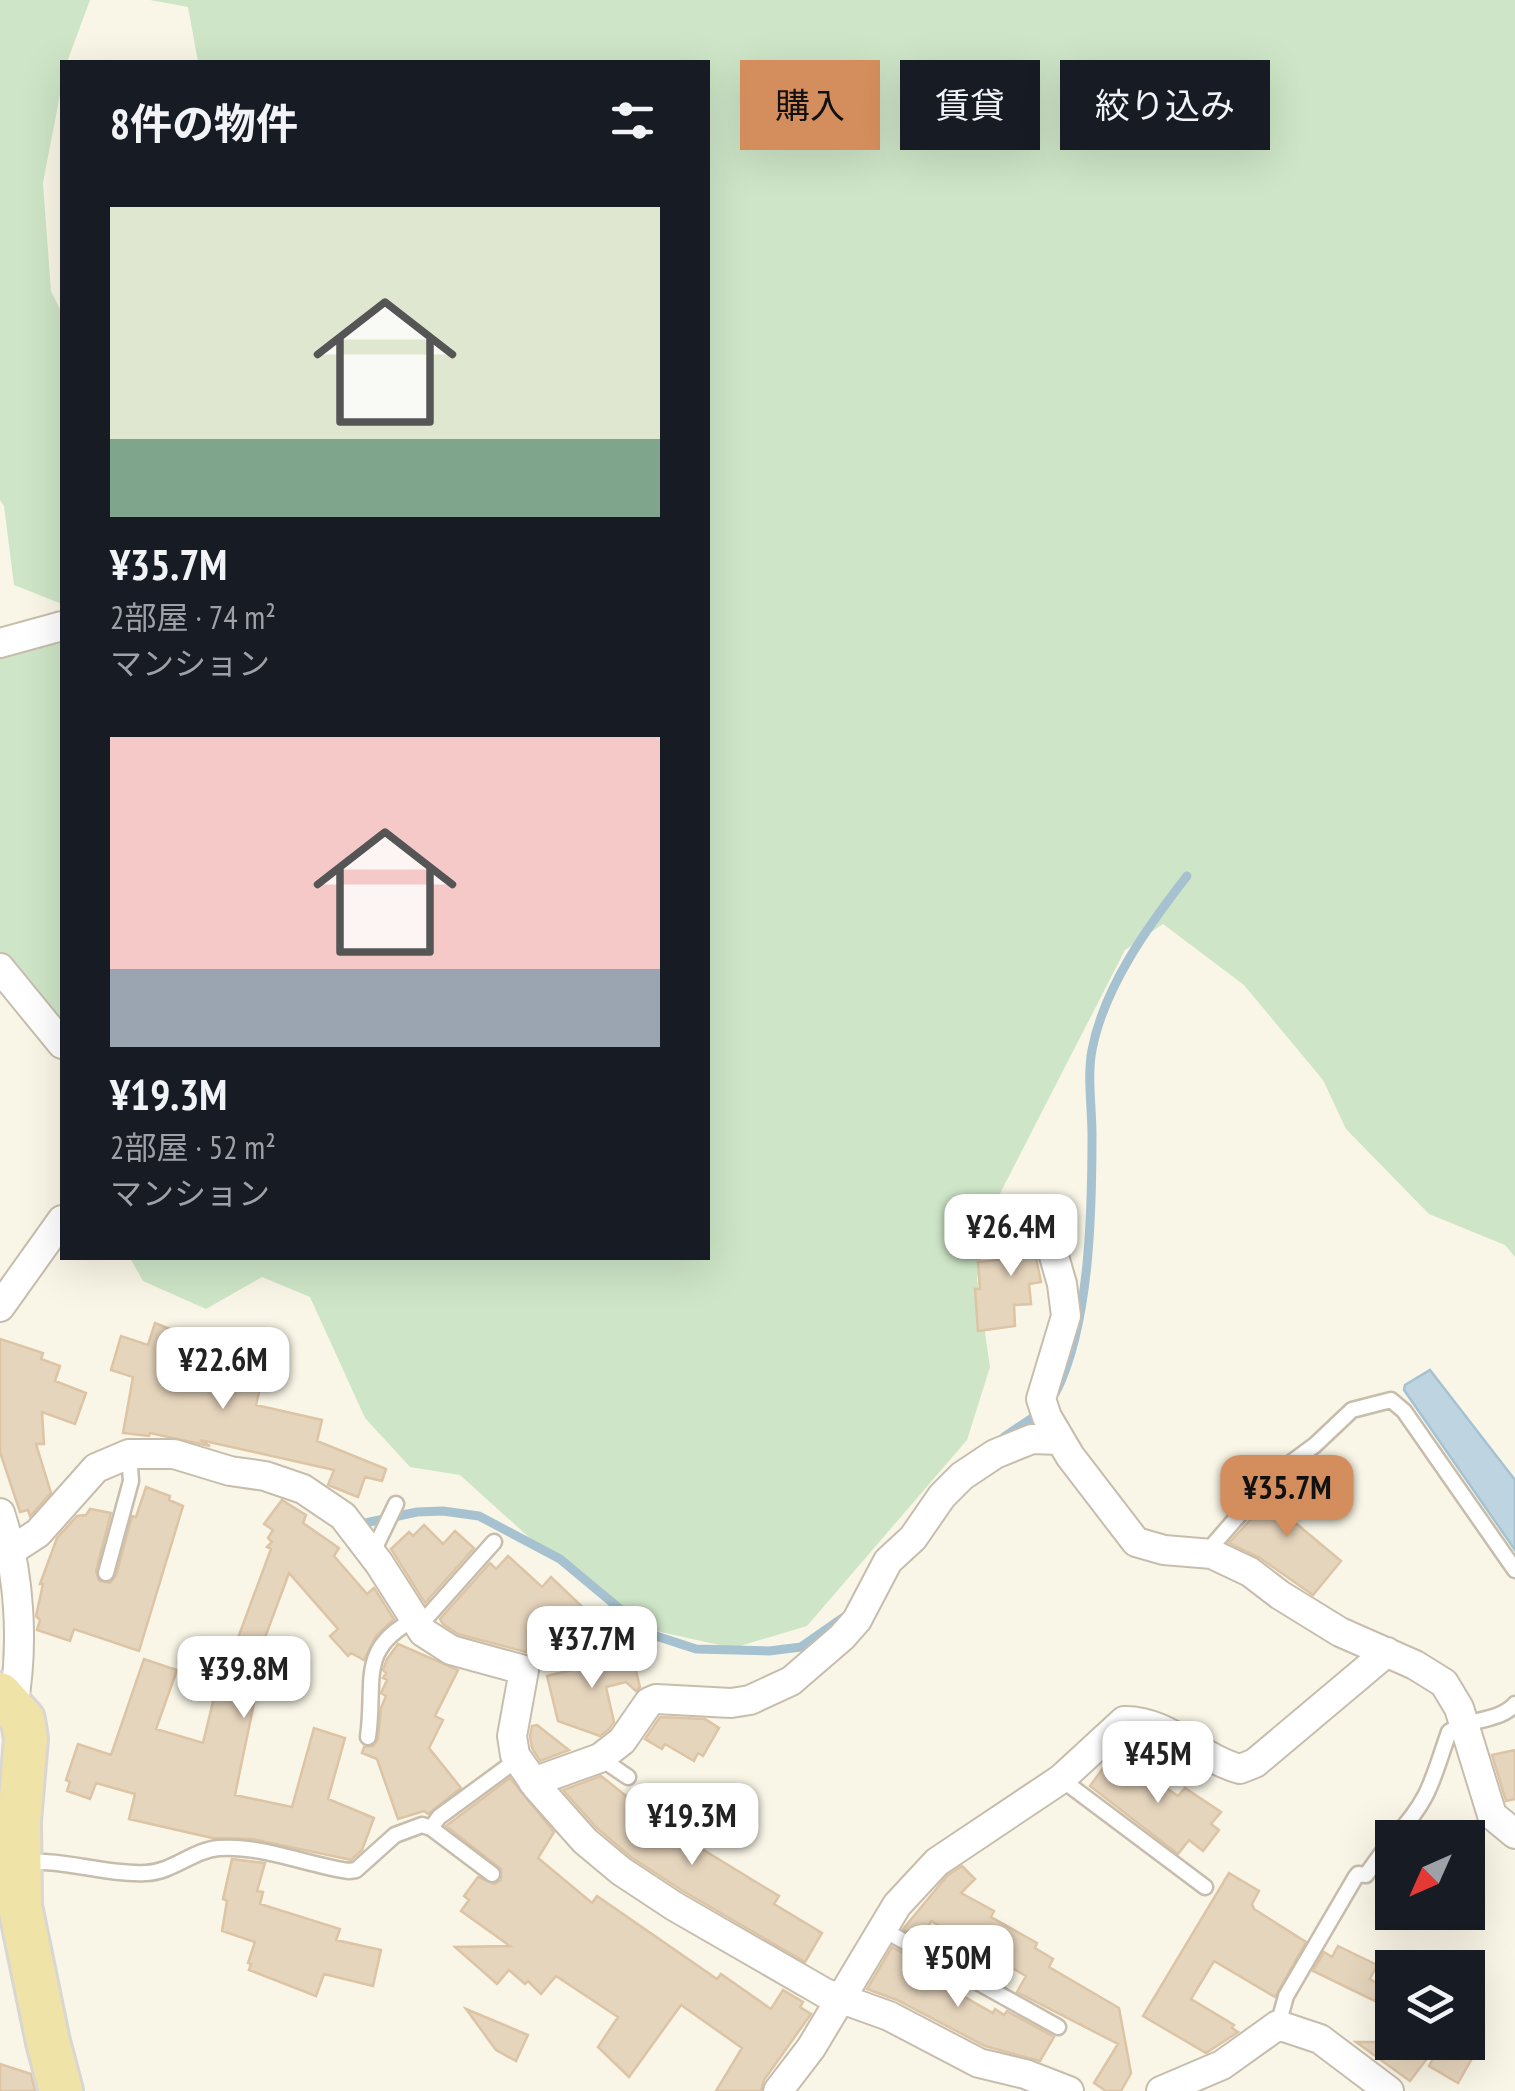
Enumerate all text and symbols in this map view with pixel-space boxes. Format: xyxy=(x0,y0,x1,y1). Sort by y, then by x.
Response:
chip: 購入 xyxy=(740,60,880,150)
chip: 賃貸 xyxy=(900,60,1040,150)
chip: 絞り込み xyxy=(1060,60,1270,150)
icon: filters xyxy=(605,93,660,148)
text: 8件の物件 xyxy=(110,96,298,151)
icon: home xyxy=(295,272,475,452)
text: ¥35.7M xyxy=(110,537,227,592)
text: 2部屋 · 74 m² xyxy=(110,596,276,638)
text: マンション xyxy=(110,642,270,684)
icon: home xyxy=(295,802,475,982)
text: ¥19.3M xyxy=(110,1067,227,1122)
text: 2部屋 · 52 m² xyxy=(110,1126,276,1168)
text: マンション xyxy=(110,1172,270,1214)
pin: ¥26.4M xyxy=(930,1194,1092,1279)
text: ¥26.4M xyxy=(966,1205,1056,1247)
pin: ¥22.6M xyxy=(142,1327,304,1412)
text: ¥22.6M xyxy=(178,1338,268,1380)
pin: ¥35.7M xyxy=(1206,1455,1368,1540)
text: ¥35.7M xyxy=(1242,1466,1332,1508)
pin: ¥37.7M xyxy=(511,1606,673,1691)
text: ¥37.7M xyxy=(549,1617,635,1659)
pin: ¥39.8M xyxy=(163,1636,325,1721)
text: ¥39.8M xyxy=(199,1647,289,1689)
pin: ¥45M xyxy=(1099,1721,1217,1806)
text: ¥45M xyxy=(1124,1732,1192,1774)
pin: ¥19.3M xyxy=(611,1783,773,1868)
text: ¥19.3M xyxy=(647,1794,737,1836)
north arrow xyxy=(1375,1820,1485,1930)
map controls xyxy=(1375,1820,1485,2060)
pin: ¥50M xyxy=(899,1925,1017,2010)
text: ¥50M xyxy=(924,1936,992,1978)
button: layers xyxy=(1375,1950,1485,2060)

